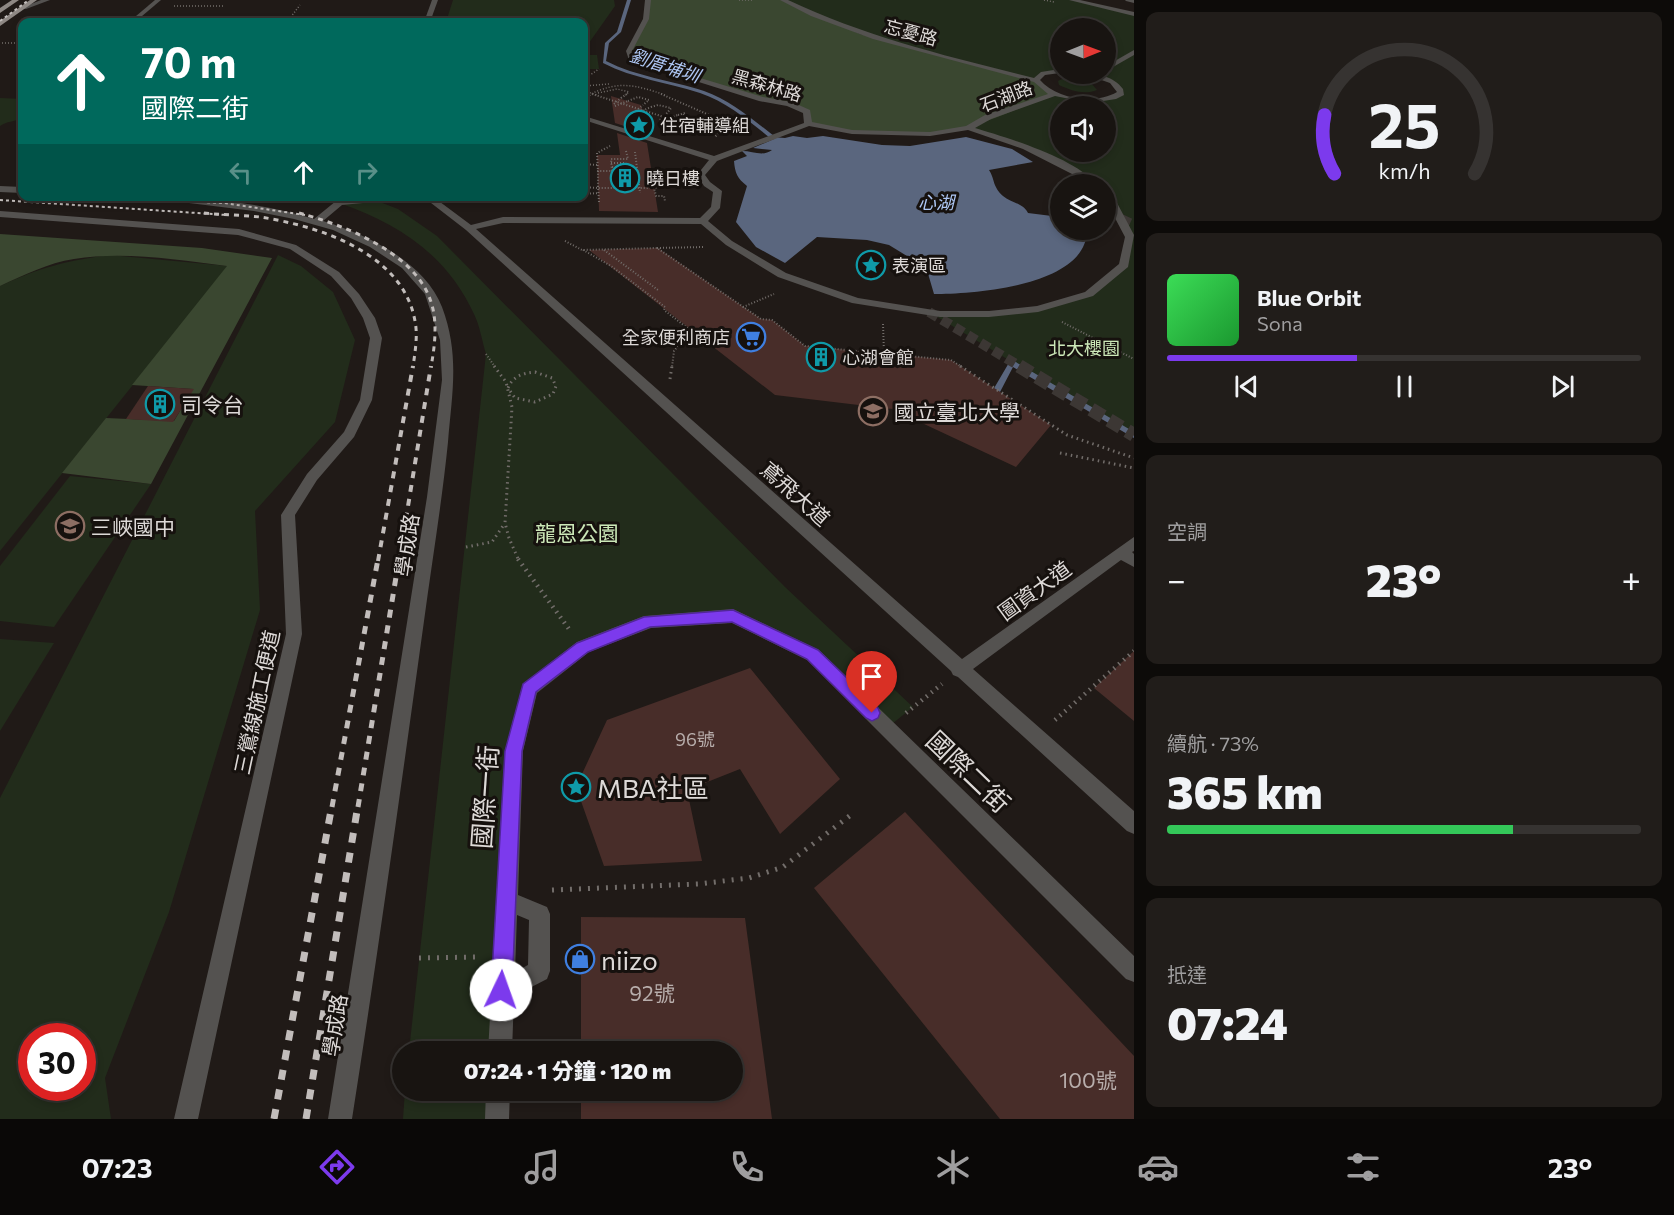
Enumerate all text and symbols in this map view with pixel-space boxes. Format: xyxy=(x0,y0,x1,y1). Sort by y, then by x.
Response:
street label: 忘憂路 xyxy=(882,14,940,50)
north arrow xyxy=(1050,18,1116,84)
map controls xyxy=(1050,18,1116,240)
text: 70 m xyxy=(141,35,236,87)
icon: ahead xyxy=(42,42,120,120)
water label: 劉厝埔圳 xyxy=(627,43,705,88)
street label: 黑森林路 xyxy=(729,65,805,105)
street label: 石湖路 xyxy=(977,76,1035,116)
text: 25 xyxy=(1368,85,1440,161)
text: 國際二街 xyxy=(141,91,249,124)
button: sound xyxy=(1050,96,1116,162)
place icon: 住宿輔導組 xyxy=(623,109,655,141)
place label: 住宿輔導組 xyxy=(660,114,750,136)
icon: left xyxy=(224,156,257,189)
icon: ahead xyxy=(287,156,320,189)
icon: right xyxy=(350,156,383,189)
text: km/h xyxy=(1378,157,1430,183)
building icon: 曉日樓 xyxy=(609,162,641,194)
place label: 曉日樓 xyxy=(646,167,700,189)
button: layers xyxy=(1050,174,1116,240)
water label: 心湖 xyxy=(918,191,957,213)
place icon: 表演區 xyxy=(855,249,887,281)
place label: 表演區 xyxy=(892,254,946,276)
text: Blue Orbit xyxy=(1257,284,1361,311)
text: Sona xyxy=(1257,311,1303,335)
supermarket icon: 全家便利商店 xyxy=(735,321,767,353)
place label: 全家便利商店 xyxy=(622,326,730,348)
park label: 北大櫻園 xyxy=(1048,337,1120,359)
building icon: 心湖會館 xyxy=(805,341,837,373)
place label: 心湖會館 xyxy=(842,346,914,368)
icon: previous xyxy=(1230,370,1263,403)
icon: pause xyxy=(1388,370,1421,403)
icon: next xyxy=(1546,370,1579,403)
building icon: 司令台 xyxy=(144,388,176,420)
place label: 司令台 xyxy=(181,392,244,417)
school or university icon: 國立臺北大學 xyxy=(857,395,889,427)
place label: 國立臺北大學 xyxy=(894,399,1020,424)
street label: 鳶飛大道 xyxy=(756,456,836,530)
school or university icon: 三峽國中 xyxy=(54,510,86,542)
street label: 學成路 xyxy=(389,512,423,578)
place label: 三峽國中 xyxy=(91,514,175,539)
text: 空調 xyxy=(1167,519,1207,543)
park label: 龍恩公園 xyxy=(535,520,619,545)
text: 23° xyxy=(1366,551,1442,606)
street label: 圖資大道 xyxy=(993,555,1075,625)
text: − xyxy=(1167,558,1186,599)
text: + xyxy=(1622,558,1641,599)
street label: 三鶯線施工便道 xyxy=(228,628,284,776)
pin xyxy=(846,651,897,713)
icon: arrive xyxy=(855,660,888,693)
street label: 國際二街 xyxy=(921,724,1017,818)
house number: 96號 xyxy=(675,728,715,750)
text: 續航 · 73% xyxy=(1167,731,1259,755)
street label: 國際一街 xyxy=(465,744,503,850)
text: 365 km xyxy=(1167,763,1323,818)
place icon: MBA社區 xyxy=(560,771,592,803)
place label: MBA社區 xyxy=(597,772,709,803)
shop icon: niizo xyxy=(564,943,596,975)
place label: niizo xyxy=(601,944,658,975)
position arrow xyxy=(469,958,533,1022)
text: 抵達 xyxy=(1167,962,1207,986)
house number: 92號 xyxy=(629,980,675,1005)
street label: 學成路 xyxy=(317,992,351,1058)
text: 07:24 xyxy=(1167,994,1288,1049)
speed limit sign: 30 xyxy=(18,1023,96,1101)
text: 07:24 · 1 分鐘 · 120 m xyxy=(464,1057,671,1084)
house number: 100號 xyxy=(1059,1067,1117,1092)
icon: directions xyxy=(316,1146,358,1188)
icon: music xyxy=(521,1146,563,1188)
icon: phone xyxy=(726,1146,768,1188)
icon: climate xyxy=(932,1146,974,1188)
icon: car xyxy=(1137,1146,1179,1188)
icon: filters xyxy=(1342,1146,1384,1188)
text: 07:23 xyxy=(82,1151,152,1184)
text: 23° xyxy=(1548,1151,1592,1184)

